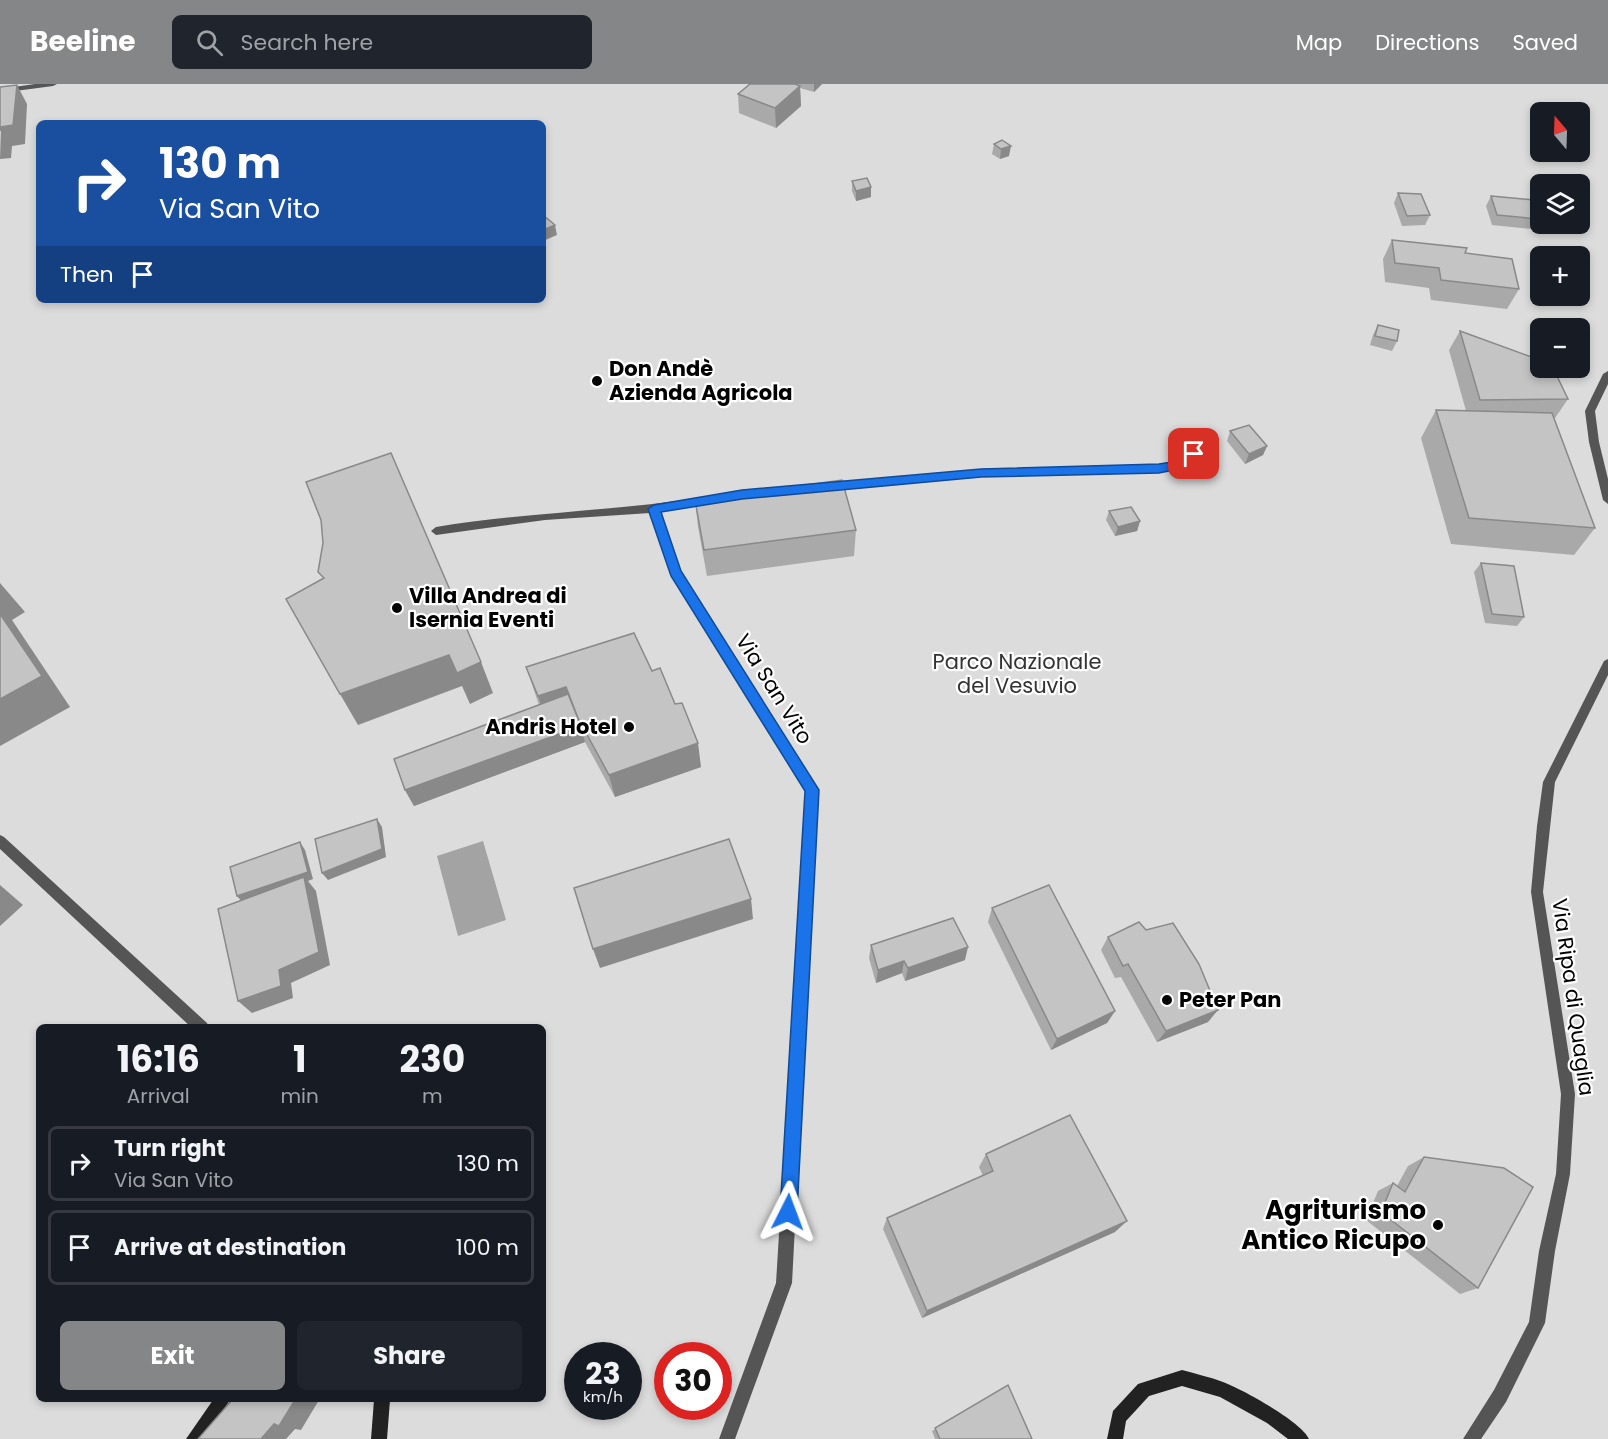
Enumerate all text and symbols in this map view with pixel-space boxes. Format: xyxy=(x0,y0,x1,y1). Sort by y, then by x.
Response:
search box xyxy=(172,15,592,69)
text: Beeline xyxy=(30,22,136,61)
icon: search xyxy=(193,26,226,59)
text: Search here xyxy=(241,27,373,58)
text: Map xyxy=(1296,28,1342,57)
text: Directions xyxy=(1375,28,1479,57)
text: Saved xyxy=(1512,28,1578,57)
north arrow xyxy=(1530,102,1590,162)
map controls xyxy=(1530,102,1590,378)
text: 130 m xyxy=(159,134,281,193)
icon: right xyxy=(60,144,138,222)
button: layers xyxy=(1530,174,1590,234)
text: Via San Vito xyxy=(159,190,320,227)
button: + xyxy=(1530,246,1590,306)
icon: arrive xyxy=(126,258,159,291)
text: Then xyxy=(60,259,114,290)
button: − xyxy=(1530,318,1590,378)
place label: Don Andè Azienda Agricola xyxy=(609,354,793,407)
marker: Don Andè Azienda Agricola xyxy=(590,374,604,388)
pin xyxy=(1168,428,1219,479)
icon: arrive xyxy=(1177,437,1210,470)
place label: Villa Andrea di Isernia Eventi xyxy=(409,581,567,634)
marker: Villa Andrea di Isernia Eventi xyxy=(390,601,404,615)
street label: Via San Vito xyxy=(729,628,820,750)
park label: Parco Nazionale del Vesuvio xyxy=(933,647,1101,700)
place label: Andris Hotel xyxy=(485,712,617,741)
marker: Andris Hotel xyxy=(622,720,636,734)
street label: Via Ripa di Quaglia xyxy=(1545,896,1602,1097)
place label: Peter Pan xyxy=(1179,985,1281,1014)
marker: Peter Pan xyxy=(1160,993,1174,1007)
text: 16:16 xyxy=(117,1034,200,1085)
text: 1 xyxy=(293,1034,306,1085)
text: 230 xyxy=(400,1034,465,1085)
text: Arrival xyxy=(127,1082,190,1110)
text: min xyxy=(281,1082,319,1110)
text: m xyxy=(422,1082,443,1110)
text: Turn right xyxy=(114,1133,225,1164)
icon: right xyxy=(63,1147,96,1180)
text: 130 m xyxy=(457,1148,519,1179)
text: Via San Vito xyxy=(114,1166,233,1194)
position arrow xyxy=(756,1180,820,1244)
place label: Agriturismo Antico Ricupo xyxy=(1241,1192,1426,1258)
marker: Agriturismo Antico Ricupo xyxy=(1431,1218,1445,1232)
icon: arrive xyxy=(63,1231,96,1264)
text: Arrive at destination xyxy=(114,1232,346,1263)
text: 100 m xyxy=(456,1232,519,1263)
button: Exit xyxy=(60,1321,285,1390)
button: Share xyxy=(297,1321,522,1390)
speed limit sign: 30 xyxy=(654,1342,732,1420)
text: 23 xyxy=(585,1352,621,1395)
text: km/h xyxy=(583,1386,623,1407)

